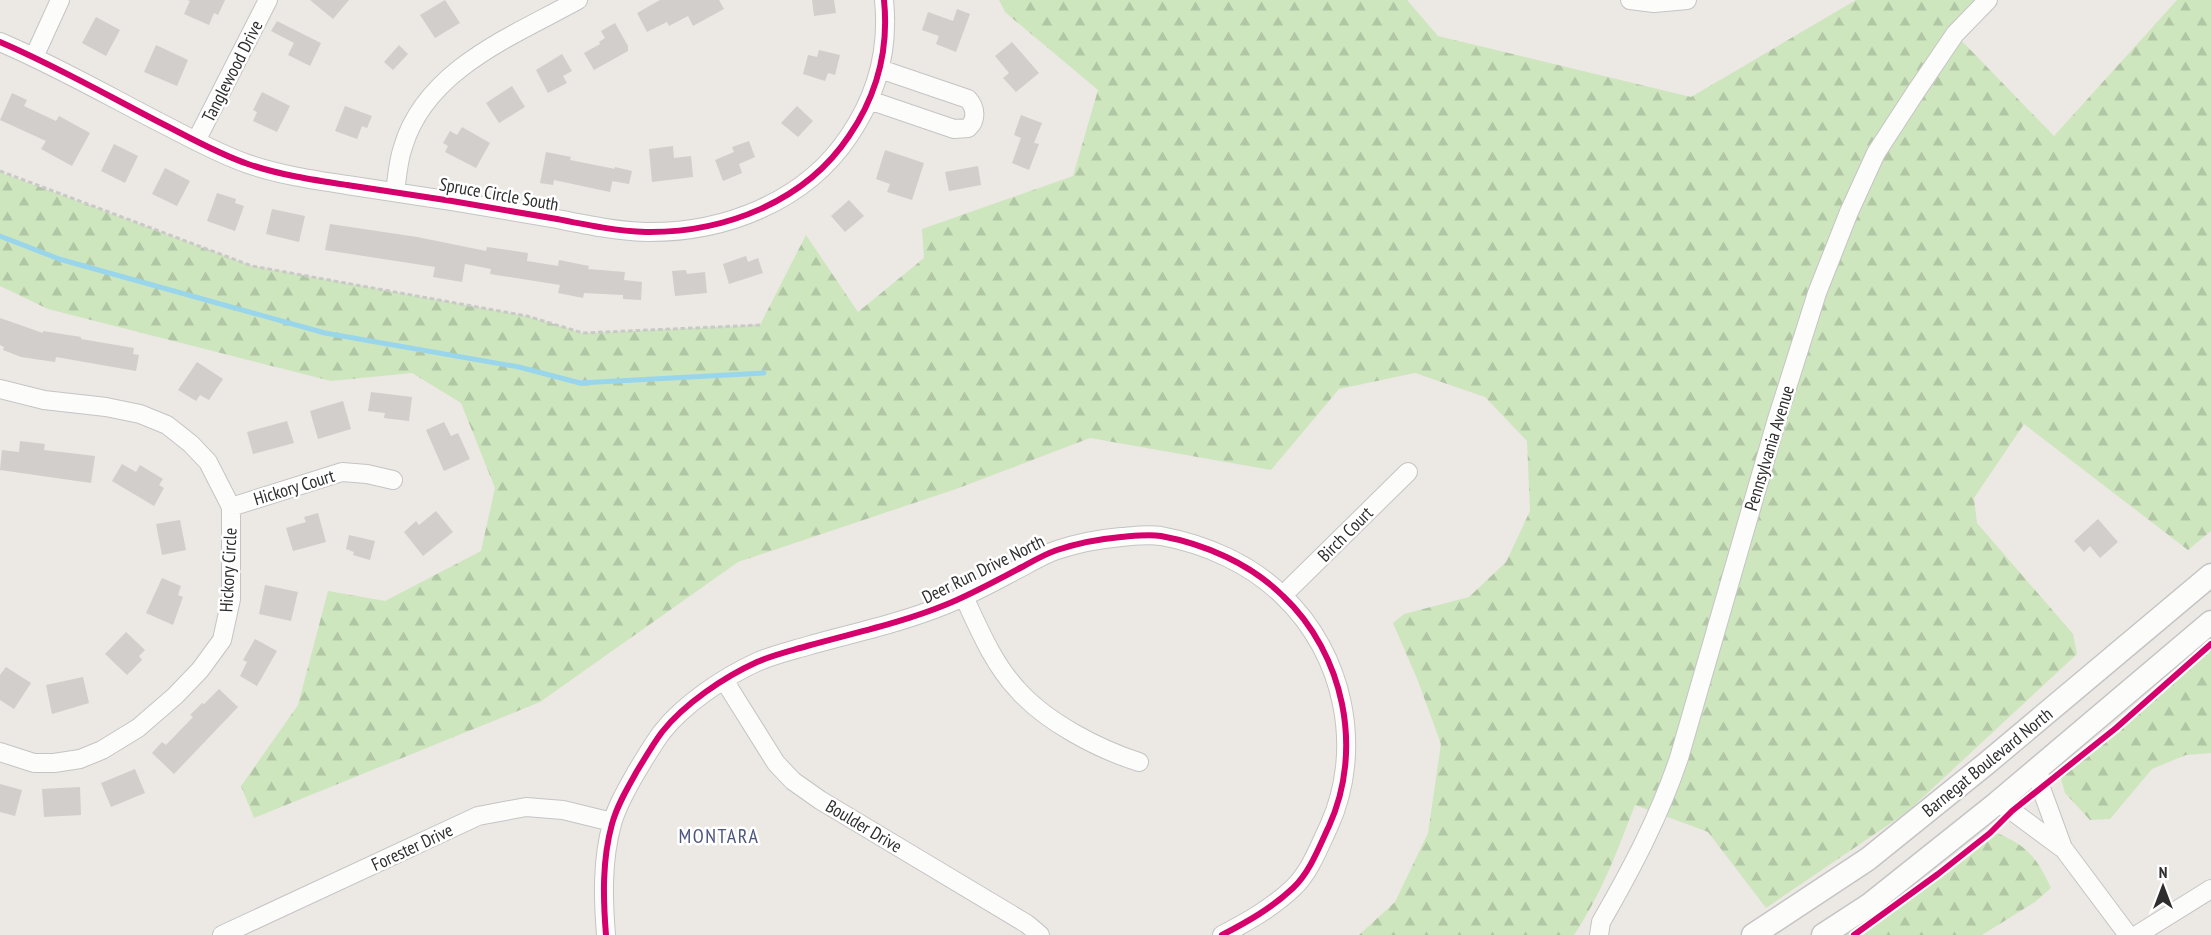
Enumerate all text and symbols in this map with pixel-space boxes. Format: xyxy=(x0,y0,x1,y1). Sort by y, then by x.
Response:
street label: Tanglewood Drive xyxy=(197,16,267,126)
street label: Spruce Circle South xyxy=(438,172,560,216)
street label: Pennsylvania Avenue xyxy=(1739,383,1799,513)
street label: Hickory Court xyxy=(251,464,337,510)
street label: Birch Court xyxy=(1312,501,1378,567)
street label: Hickory Circle xyxy=(214,527,242,613)
street label: Deer Run Drive North xyxy=(918,529,1048,609)
street label: Barnegat Boulevard North xyxy=(1917,702,2057,822)
street label: Boulder Drive xyxy=(822,794,906,858)
street label: Forester Drive xyxy=(368,818,456,876)
district label: MONTARA xyxy=(679,823,759,849)
north arrow xyxy=(2133,857,2193,917)
text: N xyxy=(2159,862,2167,882)

